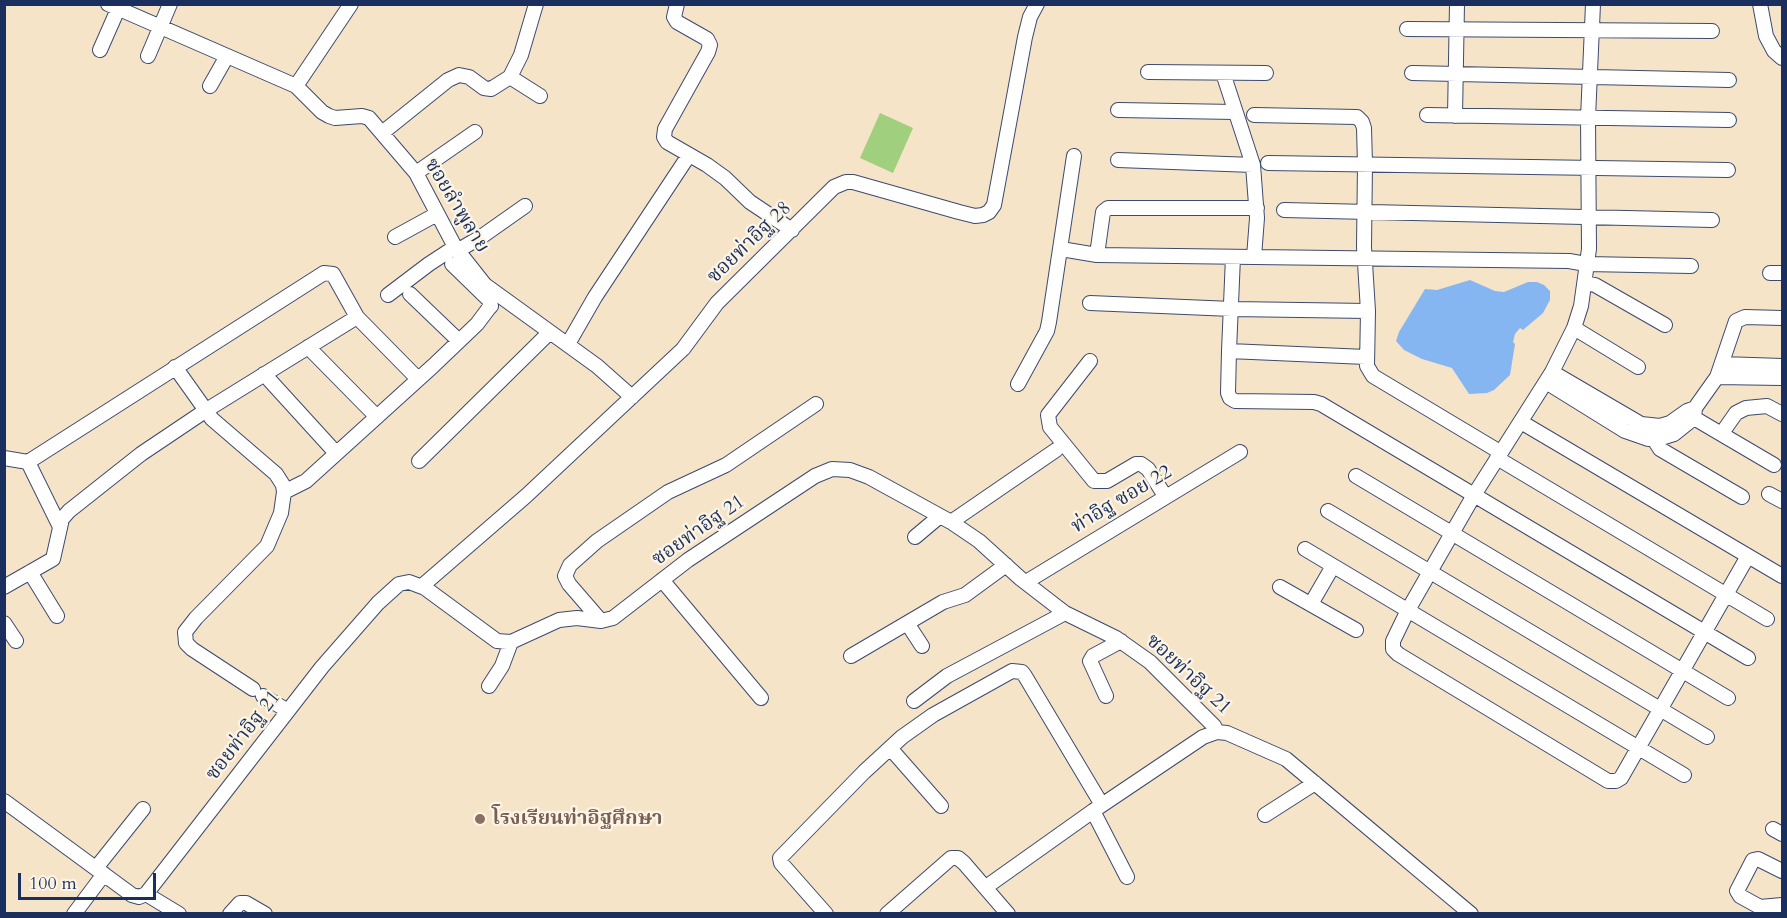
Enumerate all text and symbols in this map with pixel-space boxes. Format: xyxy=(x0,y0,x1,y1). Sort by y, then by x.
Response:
street label: ซอยลำพูลาย xyxy=(418,155,494,257)
street label: ซอยท่าอิฐ 28 xyxy=(703,197,797,289)
street label: ท่าอิฐ ซอย 22 xyxy=(1067,461,1177,539)
street label: ซอยท่าอิฐ 21 xyxy=(648,490,750,572)
street label: ซอยท่าอิฐ 21 xyxy=(1140,630,1236,720)
street label: ซอยท่าอิฐ 21 xyxy=(201,686,287,786)
place label: โรงเรียนท่าอิฐศึกษา xyxy=(492,807,662,831)
marker: โรงเรียนท่าอิฐศึกษา xyxy=(473,812,487,826)
scale bar xyxy=(21,861,159,899)
text: 100 m xyxy=(29,871,77,896)

